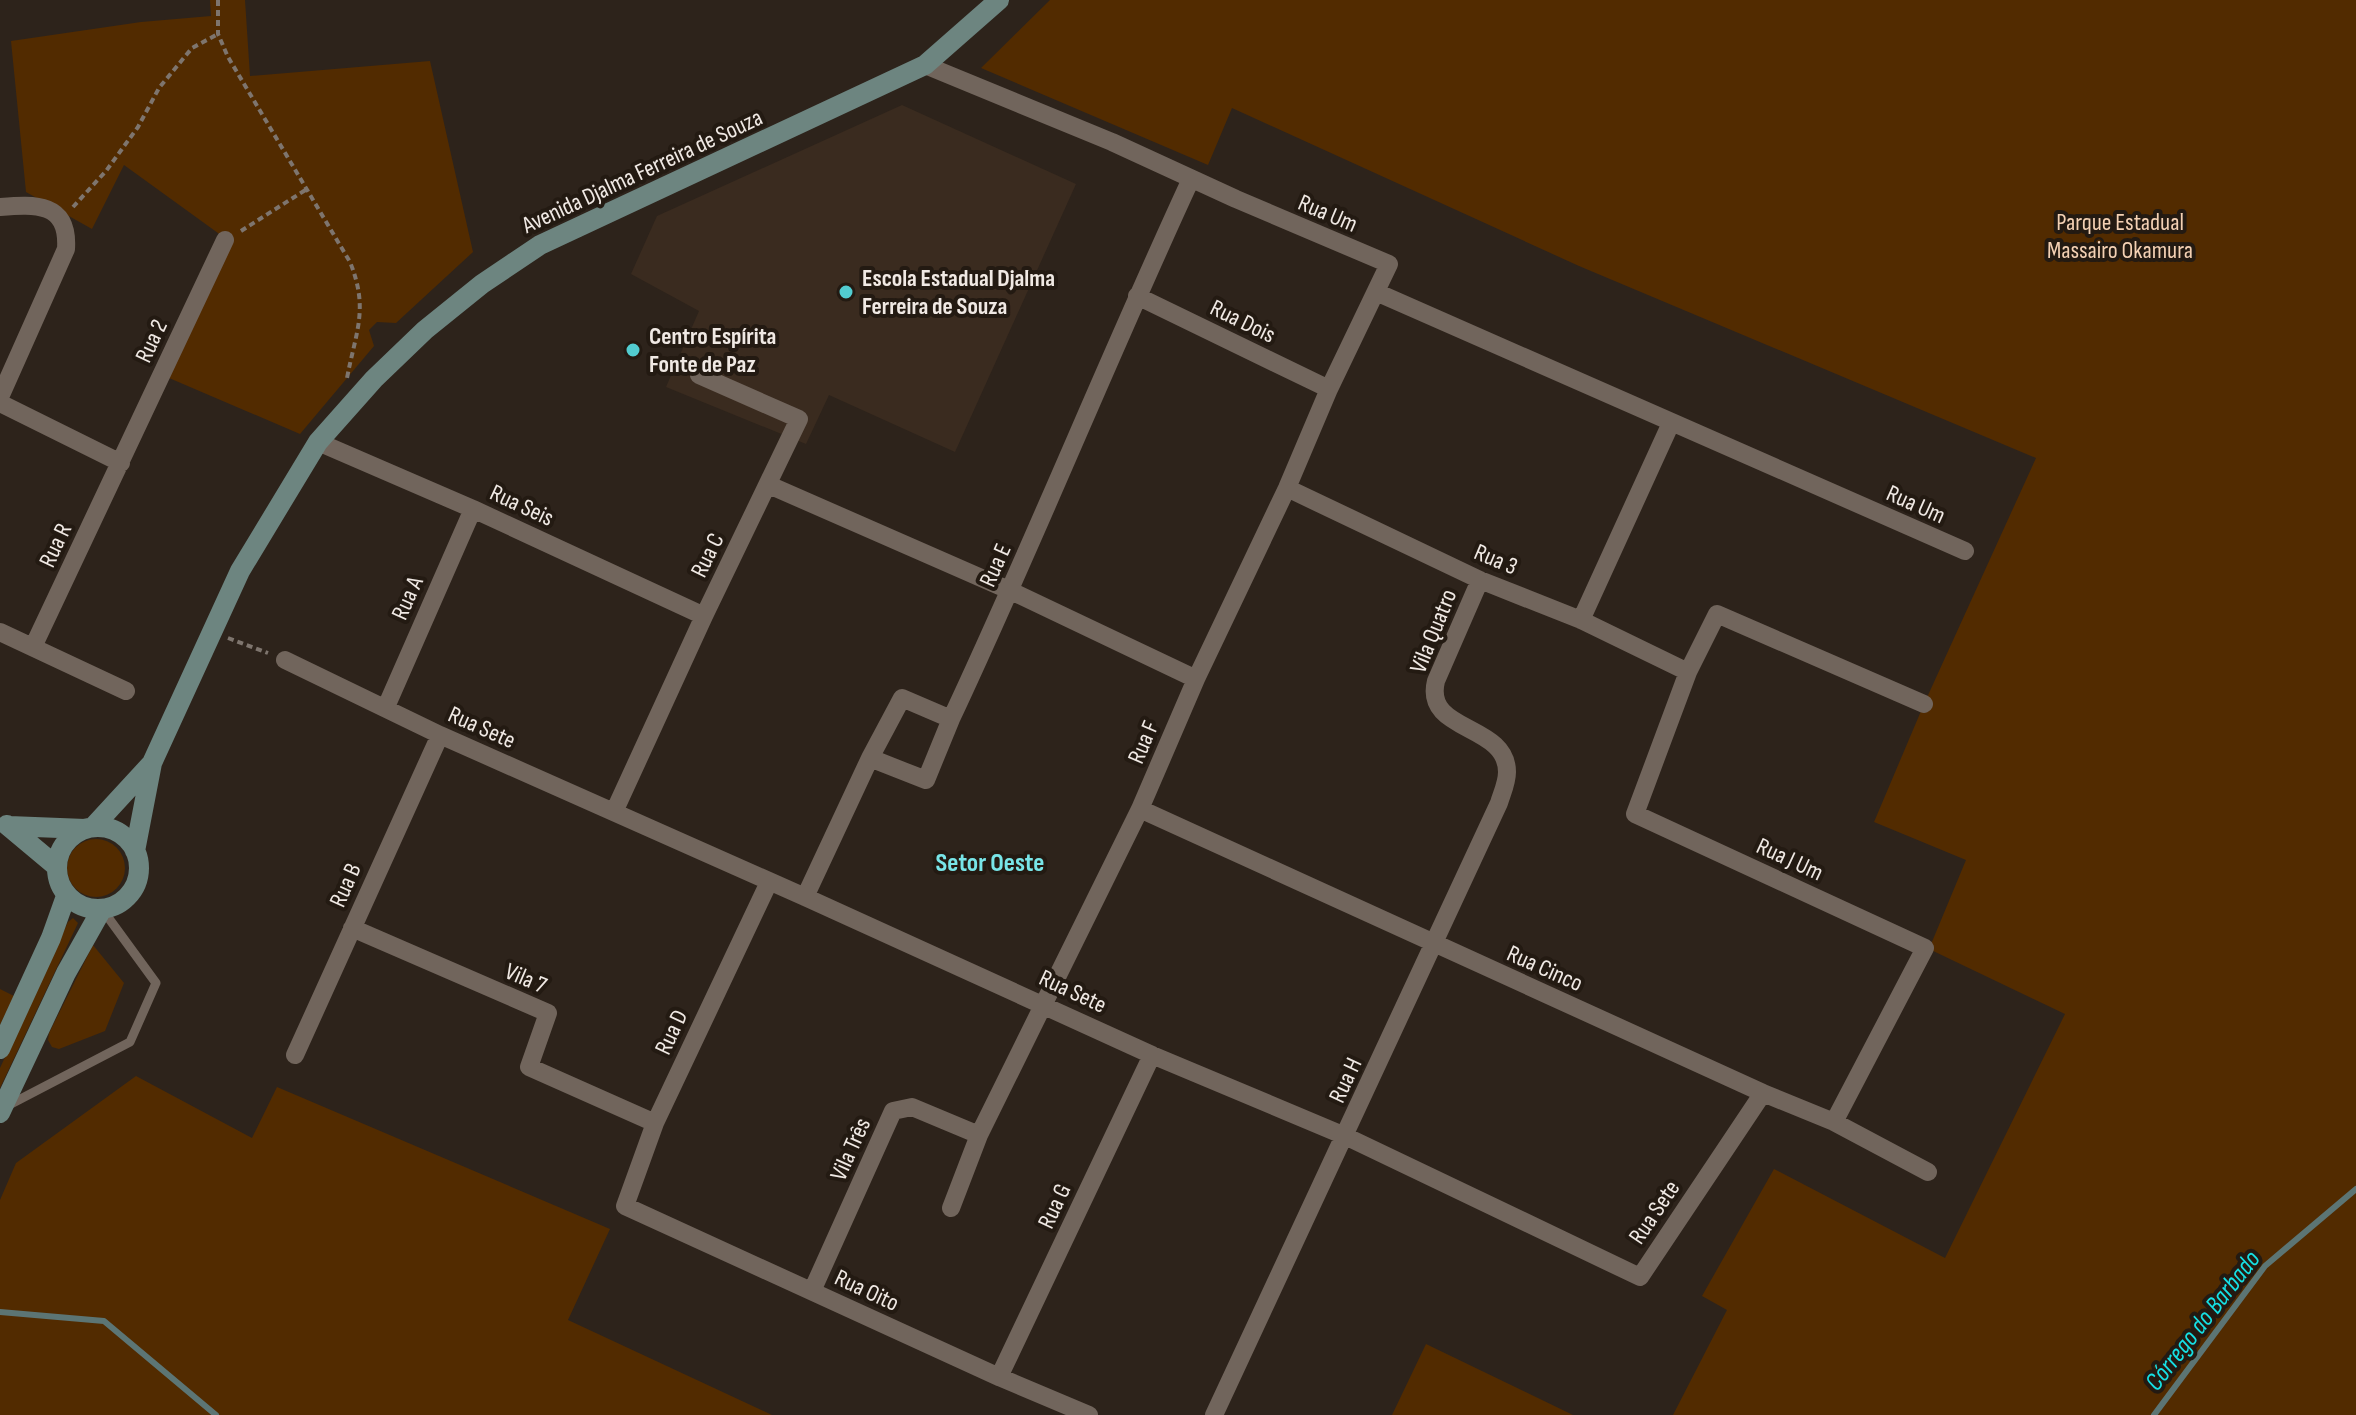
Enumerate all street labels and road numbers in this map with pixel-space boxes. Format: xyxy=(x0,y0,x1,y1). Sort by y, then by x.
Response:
street label: Avenida Djalma Ferreira de Souza xyxy=(517,103,767,240)
street label: Rua Um xyxy=(1294,188,1362,239)
street label: Rua Dois xyxy=(1205,293,1280,350)
street label: Rua 2 xyxy=(129,315,174,367)
street label: Rua Seis xyxy=(485,478,558,533)
street label: Rua Um xyxy=(1882,479,1950,530)
street label: Rua R xyxy=(33,519,78,572)
street label: Rua C xyxy=(684,528,731,582)
street label: Rua 3 xyxy=(1470,537,1522,581)
street label: Rua E xyxy=(973,539,1018,591)
street label: Rua A xyxy=(385,571,430,624)
street label: Vila Quatro xyxy=(1404,585,1463,677)
street label: Rua Sete xyxy=(444,700,520,755)
street label: Rua F xyxy=(1122,716,1165,768)
street label: Rua J Um xyxy=(1752,831,1828,887)
street label: Rua B xyxy=(323,859,368,912)
street label: Rua Cinco xyxy=(1502,939,1587,998)
street label: Vila 7 xyxy=(501,957,551,1000)
street label: Rua Sete xyxy=(1035,963,1111,1020)
street label: Rua D xyxy=(649,1005,694,1059)
street label: Rua H xyxy=(1323,1053,1368,1107)
street label: Vila Três xyxy=(824,1113,877,1185)
street label: Rua Sete xyxy=(1623,1175,1686,1250)
street label: Rua G xyxy=(1032,1179,1077,1233)
street label: Rua Oito xyxy=(830,1263,904,1318)

